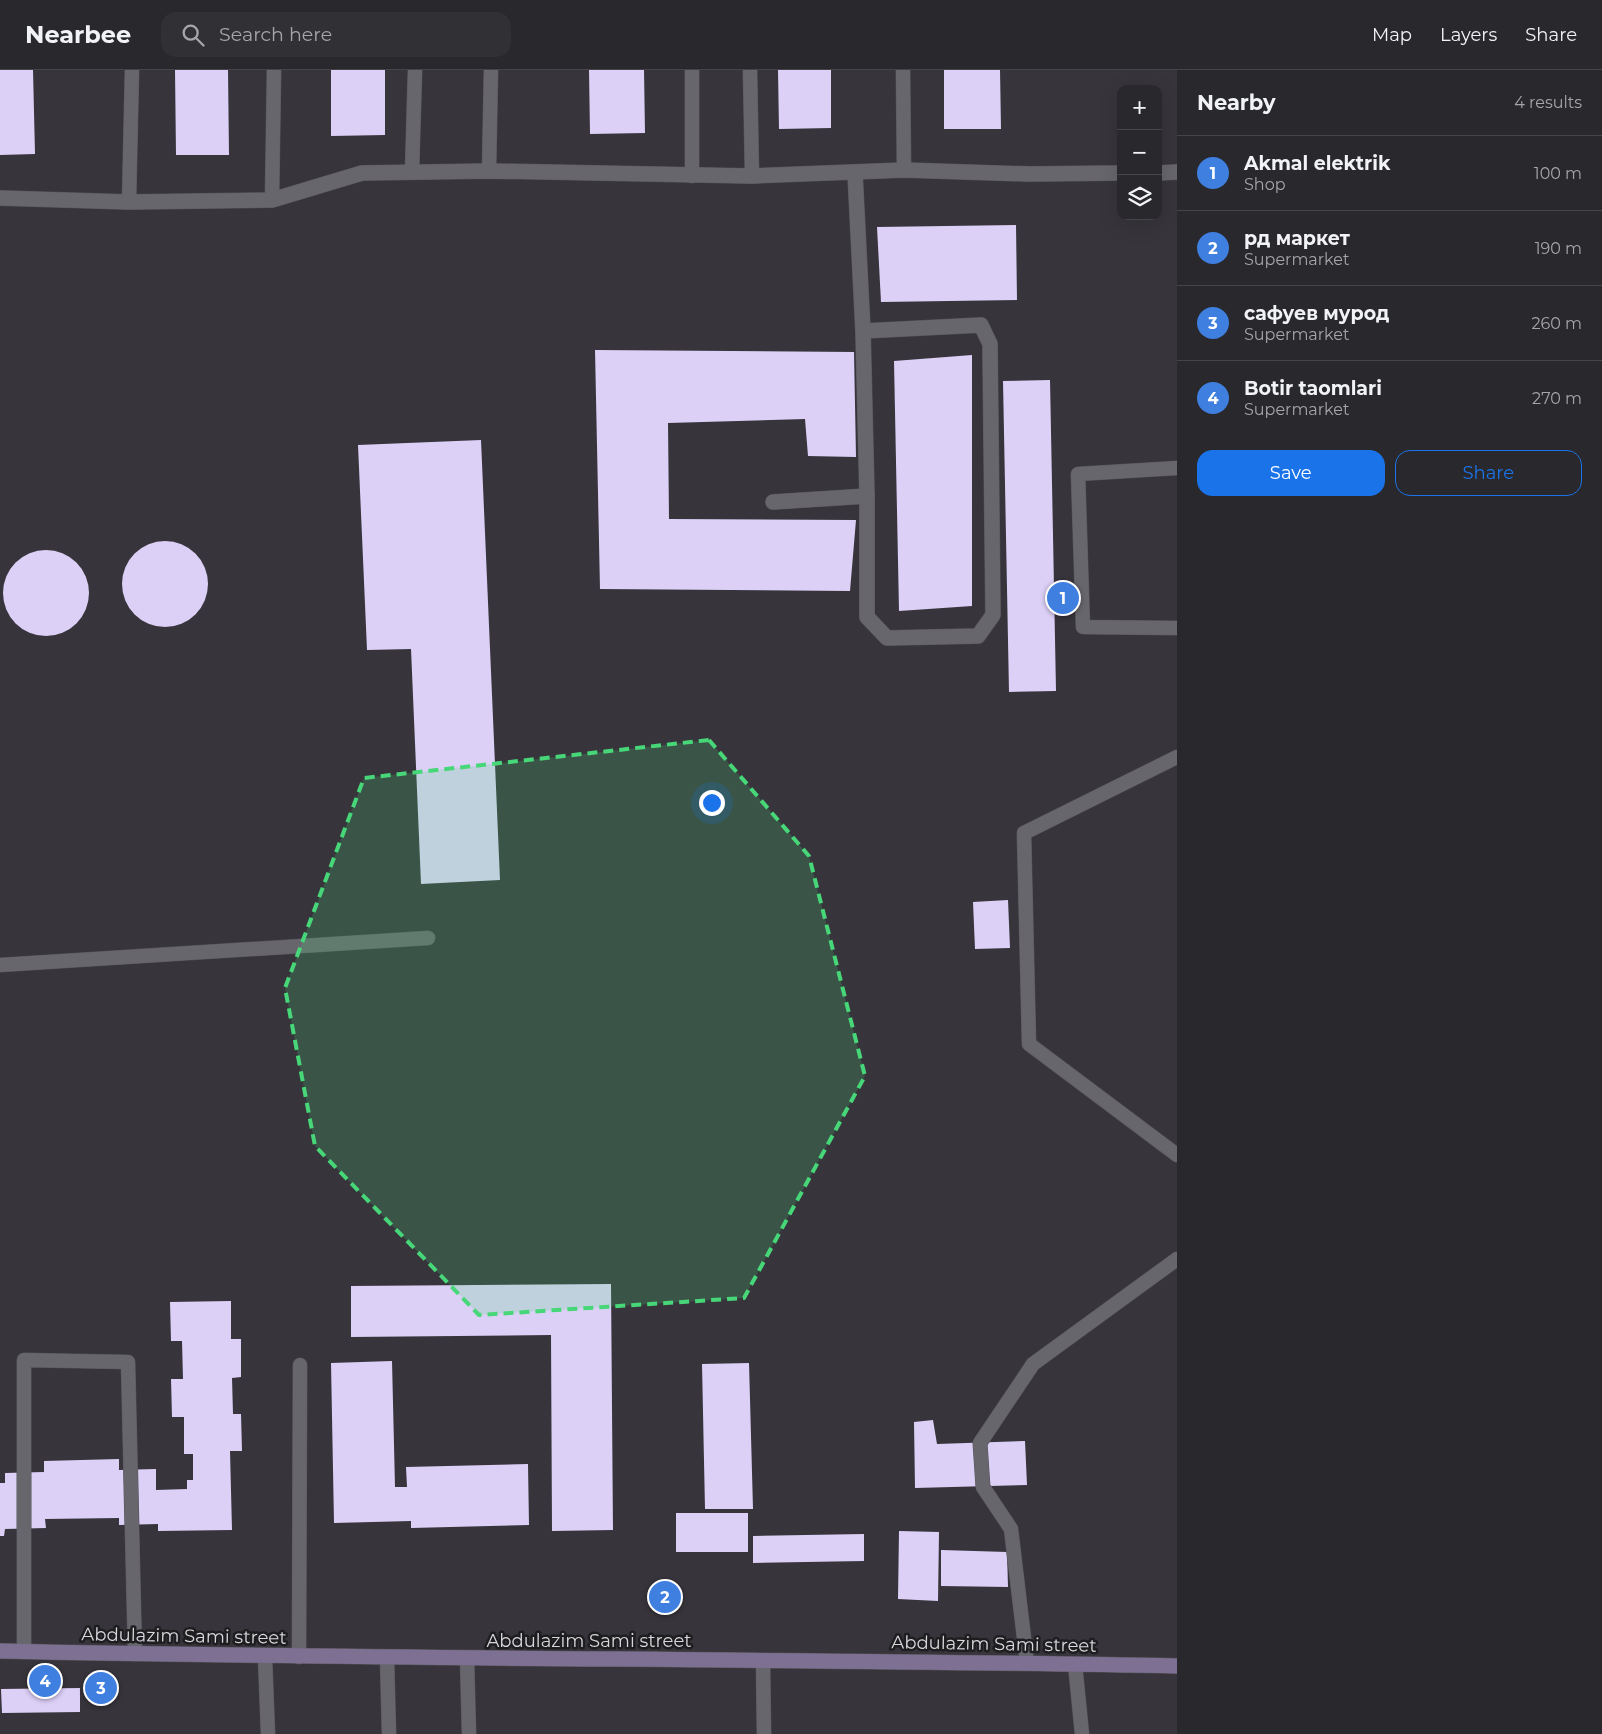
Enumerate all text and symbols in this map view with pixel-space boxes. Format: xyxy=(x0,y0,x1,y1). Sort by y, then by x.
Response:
search box xyxy=(161,12,511,57)
text: Nearbee xyxy=(25,20,131,49)
icon: search xyxy=(179,21,207,49)
text: Search here xyxy=(219,23,332,46)
text: Map xyxy=(1372,24,1412,46)
text: Layers xyxy=(1440,24,1497,46)
text: Share xyxy=(1525,24,1577,46)
map controls xyxy=(1117,85,1162,220)
button: + xyxy=(1117,85,1162,130)
text: Nearby xyxy=(1197,90,1276,115)
text: 4 results xyxy=(1514,93,1582,112)
button: − xyxy=(1117,130,1162,175)
text: Akmal elektrik xyxy=(1244,152,1390,175)
text: 1 xyxy=(1210,164,1216,183)
text: 100 m xyxy=(1534,164,1582,183)
button: layers xyxy=(1117,175,1162,220)
text: Shop xyxy=(1244,175,1286,194)
text: рд маркет xyxy=(1244,227,1350,250)
text: 2 xyxy=(1208,239,1218,258)
text: 190 m xyxy=(1535,239,1582,258)
text: Supermarket xyxy=(1244,250,1350,269)
text: сафуев мурод xyxy=(1244,302,1389,325)
text: 3 xyxy=(1208,314,1218,333)
text: 260 m xyxy=(1531,314,1582,333)
text: Supermarket xyxy=(1244,325,1350,344)
text: Botir taomlari xyxy=(1244,377,1382,400)
text: 4 xyxy=(1207,389,1219,408)
text: 270 m xyxy=(1532,389,1582,408)
text: Supermarket xyxy=(1244,400,1350,419)
button: Save xyxy=(1197,450,1385,496)
button: Share xyxy=(1395,450,1582,496)
pin: 1 xyxy=(1047,579,1079,617)
your location xyxy=(699,790,725,816)
pin: 2 xyxy=(649,1578,681,1616)
street label: Abdulazim Sami street xyxy=(81,1623,287,1649)
street label: Abdulazim Sami street xyxy=(486,1630,692,1652)
street label: Abdulazim Sami street xyxy=(891,1631,1097,1657)
pin: 4 xyxy=(29,1662,61,1700)
pin: 3 xyxy=(85,1669,117,1707)

